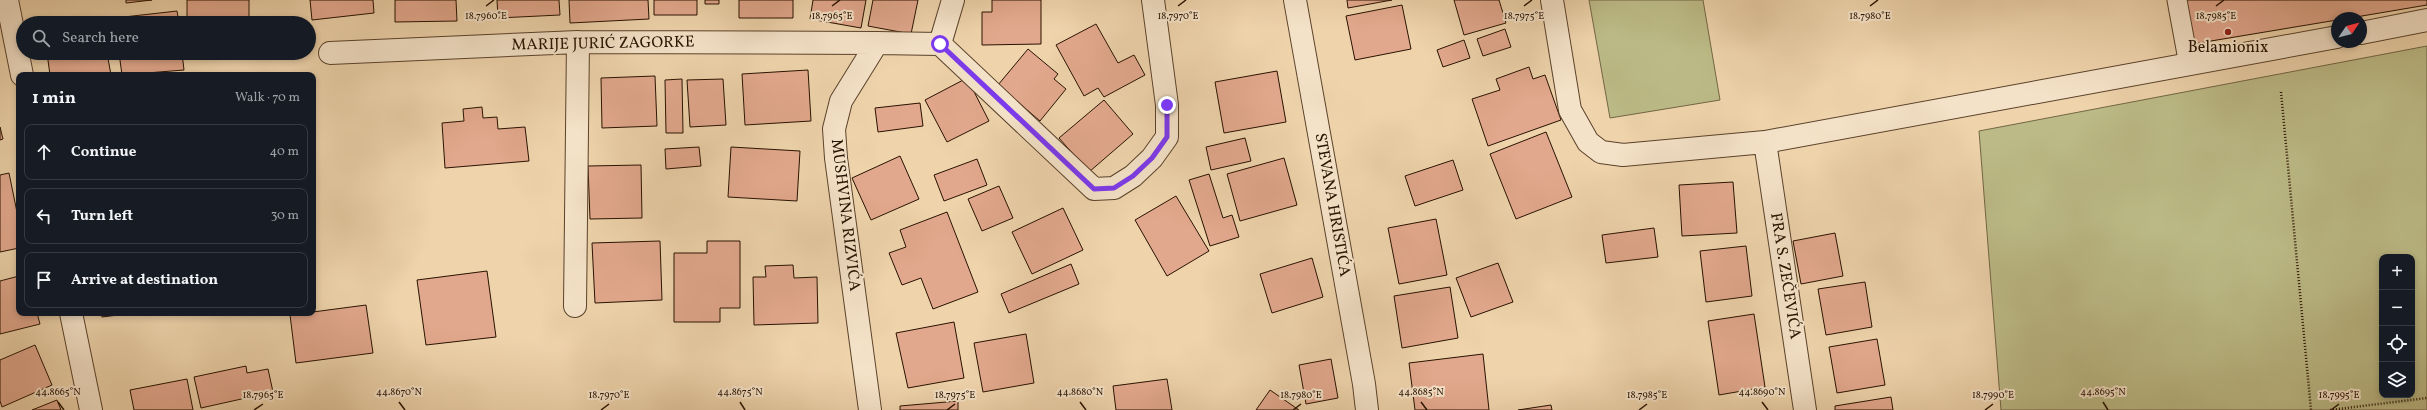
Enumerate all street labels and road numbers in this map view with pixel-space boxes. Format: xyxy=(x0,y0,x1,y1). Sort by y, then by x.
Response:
street label: MARIJE JURIĆ ZAGORKE xyxy=(511,31,695,57)
street label: STEVANA HRISTIĆA xyxy=(1309,131,1355,279)
street label: MUSHVINA RIZVIĆA xyxy=(825,138,865,292)
street label: FRA S. ZEČEVIĆA xyxy=(1764,211,1807,341)

